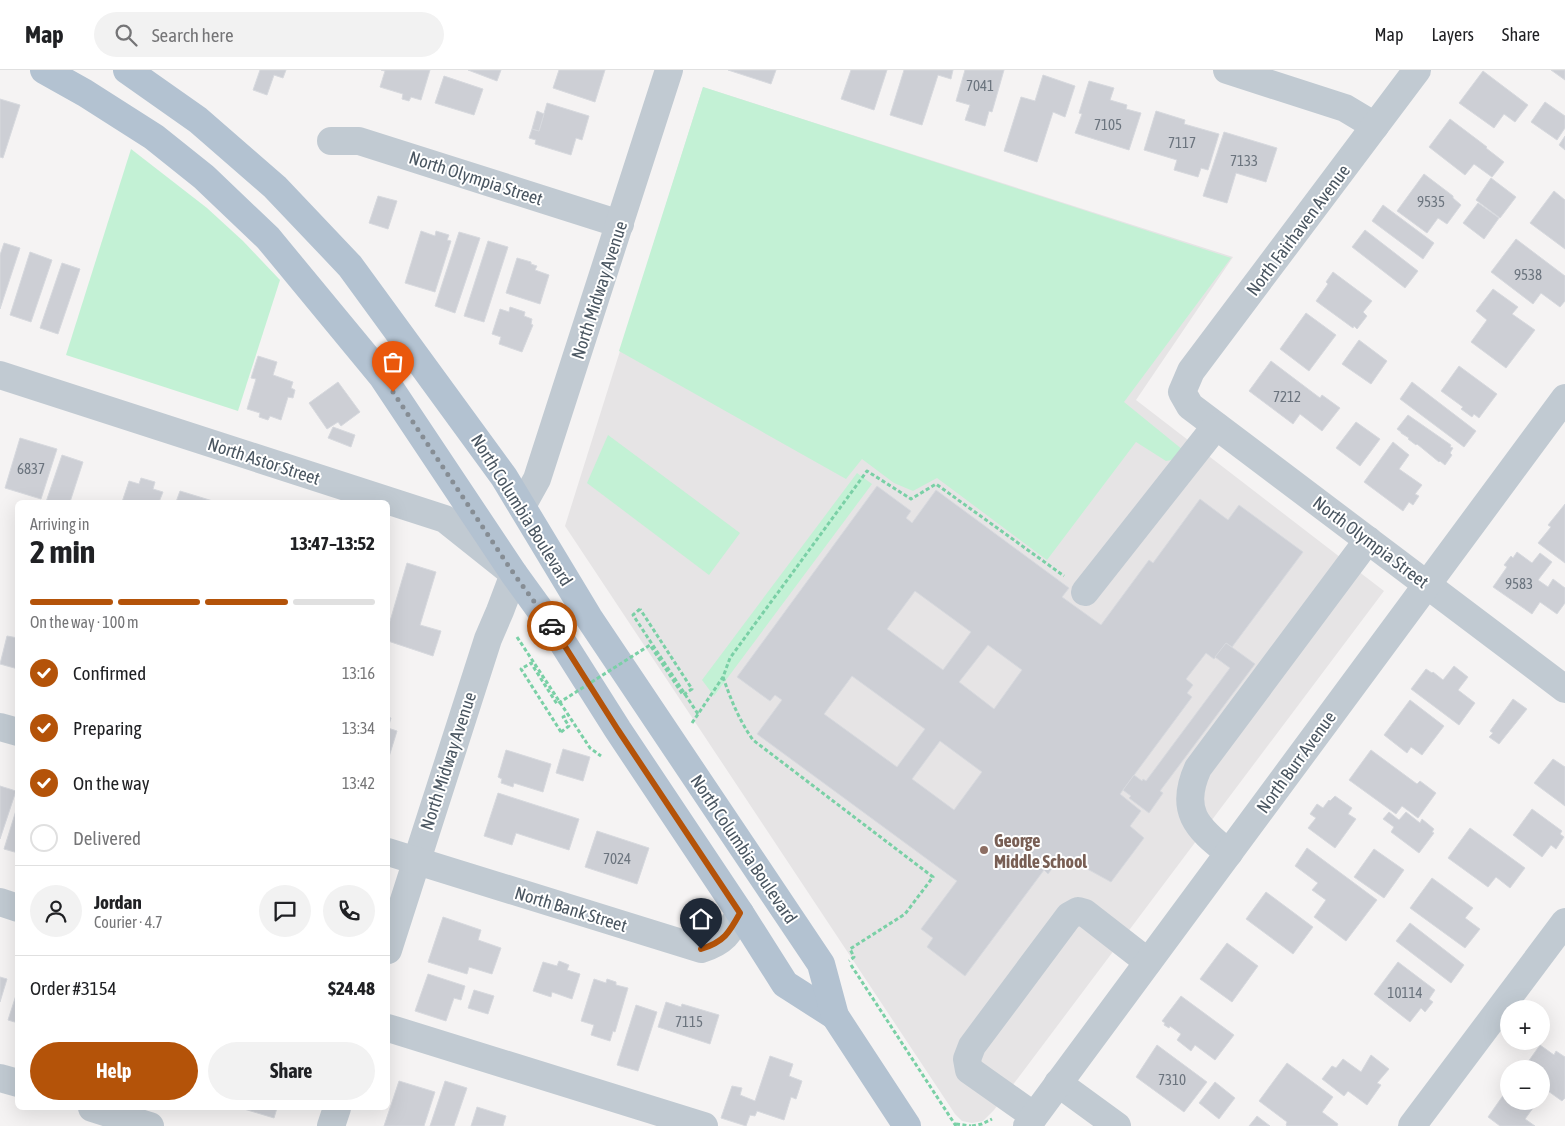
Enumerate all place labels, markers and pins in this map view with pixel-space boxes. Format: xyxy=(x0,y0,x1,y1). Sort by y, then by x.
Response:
pin xyxy=(372,341,414,392)
place label: George Middle School xyxy=(994,830,1087,872)
marker: George Middle School xyxy=(978,844,990,856)
pin xyxy=(680,898,722,949)

